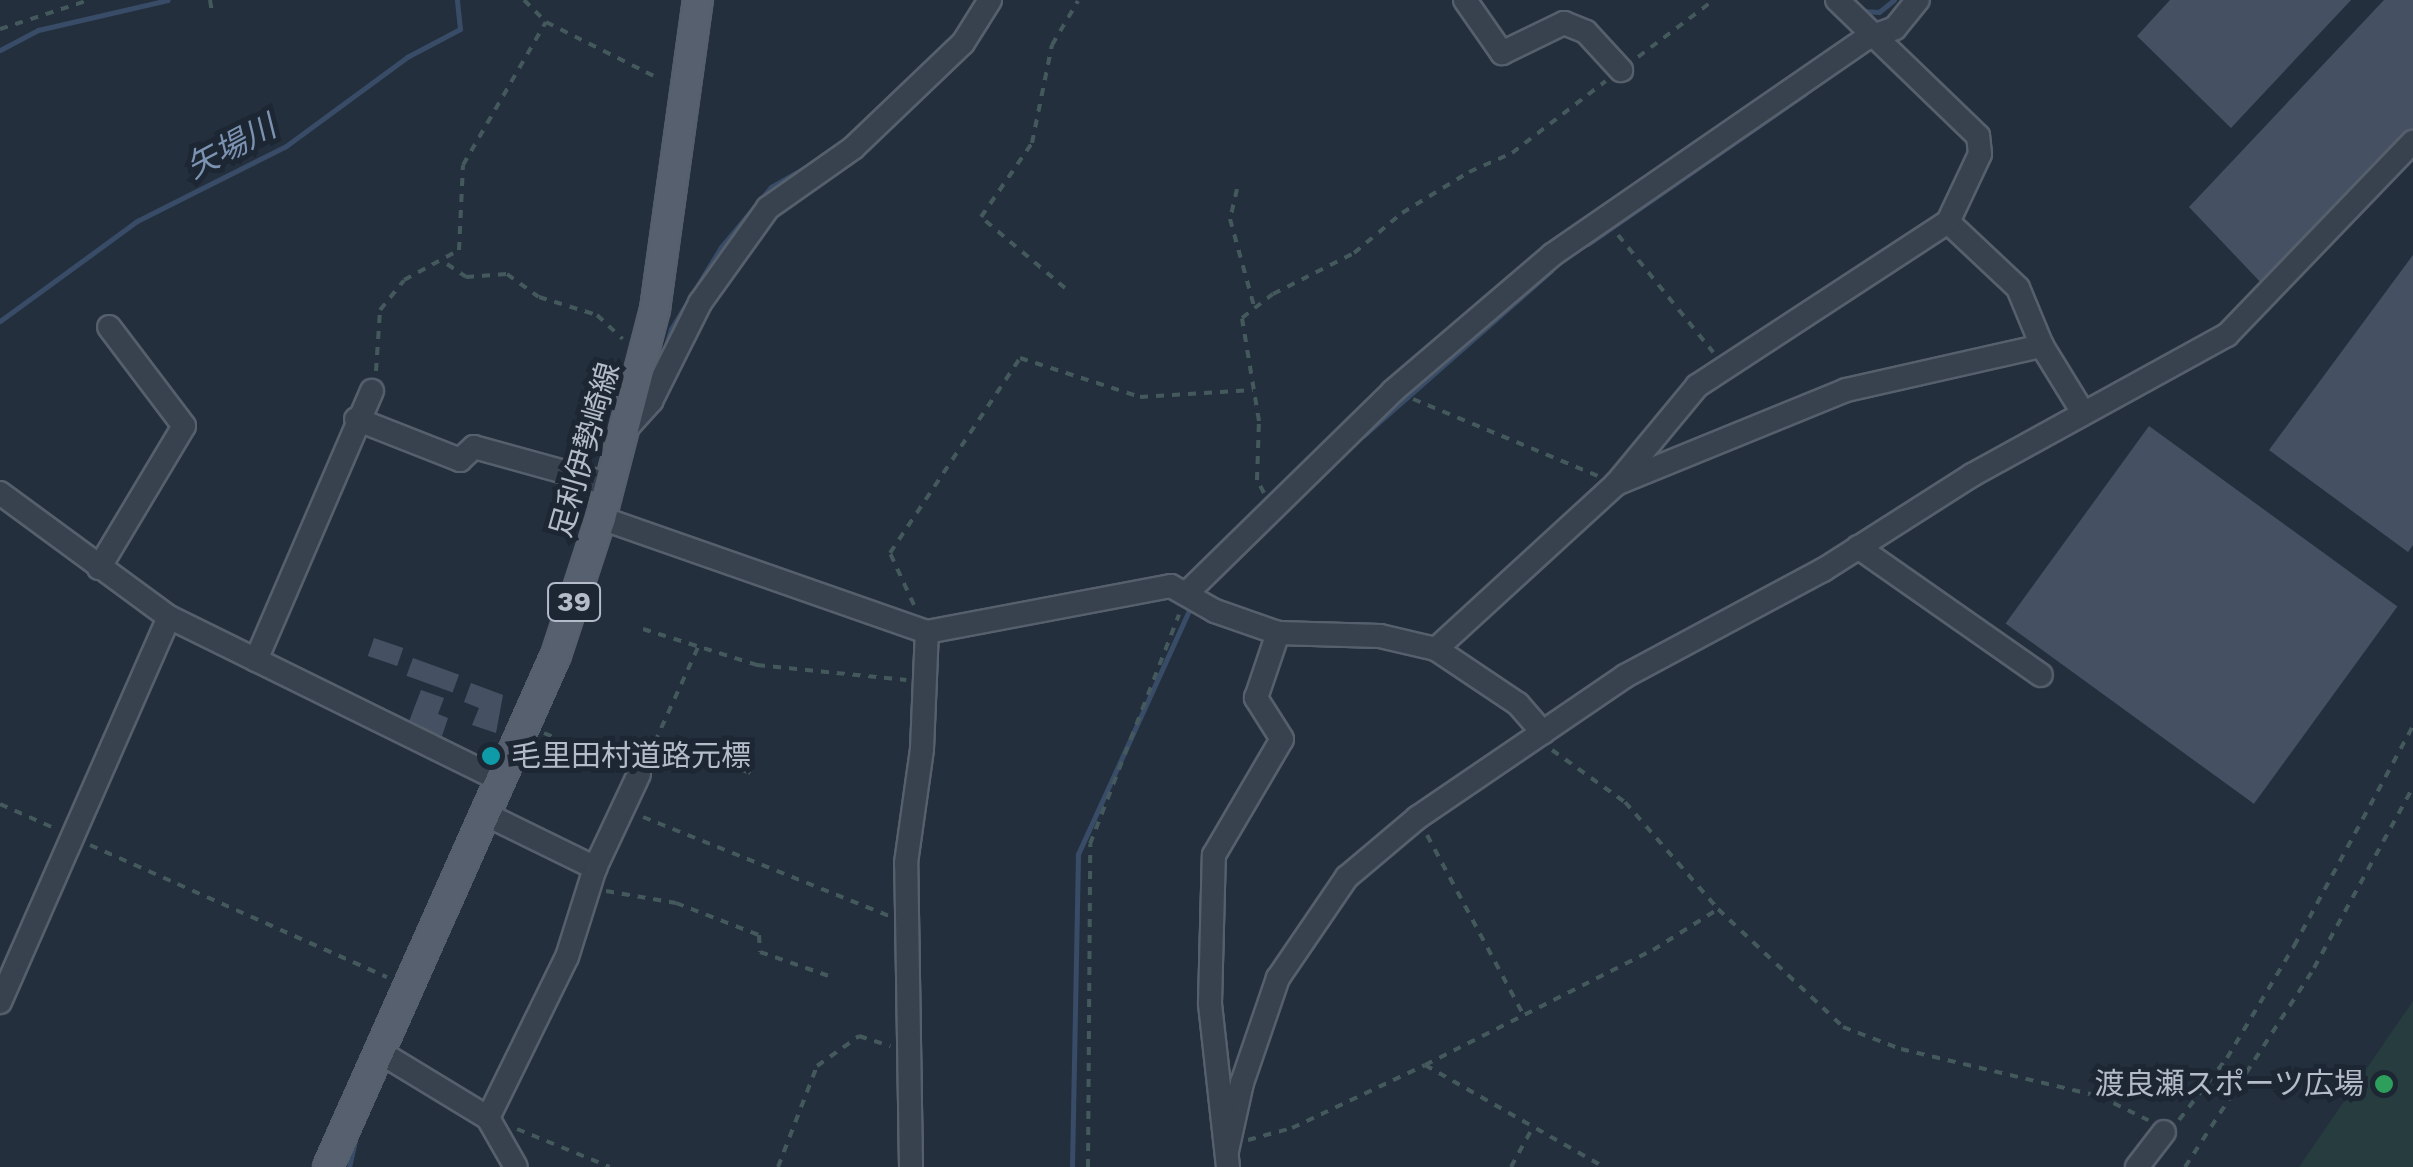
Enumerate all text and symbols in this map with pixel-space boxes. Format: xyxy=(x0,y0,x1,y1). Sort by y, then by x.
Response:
water label: 矢場川 xyxy=(180,108,282,186)
street label: 足利伊勢崎線 xyxy=(543,359,627,541)
road number: 39 xyxy=(546,579,602,625)
place label: 毛里田村道路元標 xyxy=(511,738,751,774)
marker: 毛里田村道路元標 xyxy=(480,745,502,767)
place label: 渡良瀬スポーツ広場 xyxy=(2094,1066,2364,1102)
marker: 渡良瀬スポーツ広場 xyxy=(2373,1073,2395,1095)

